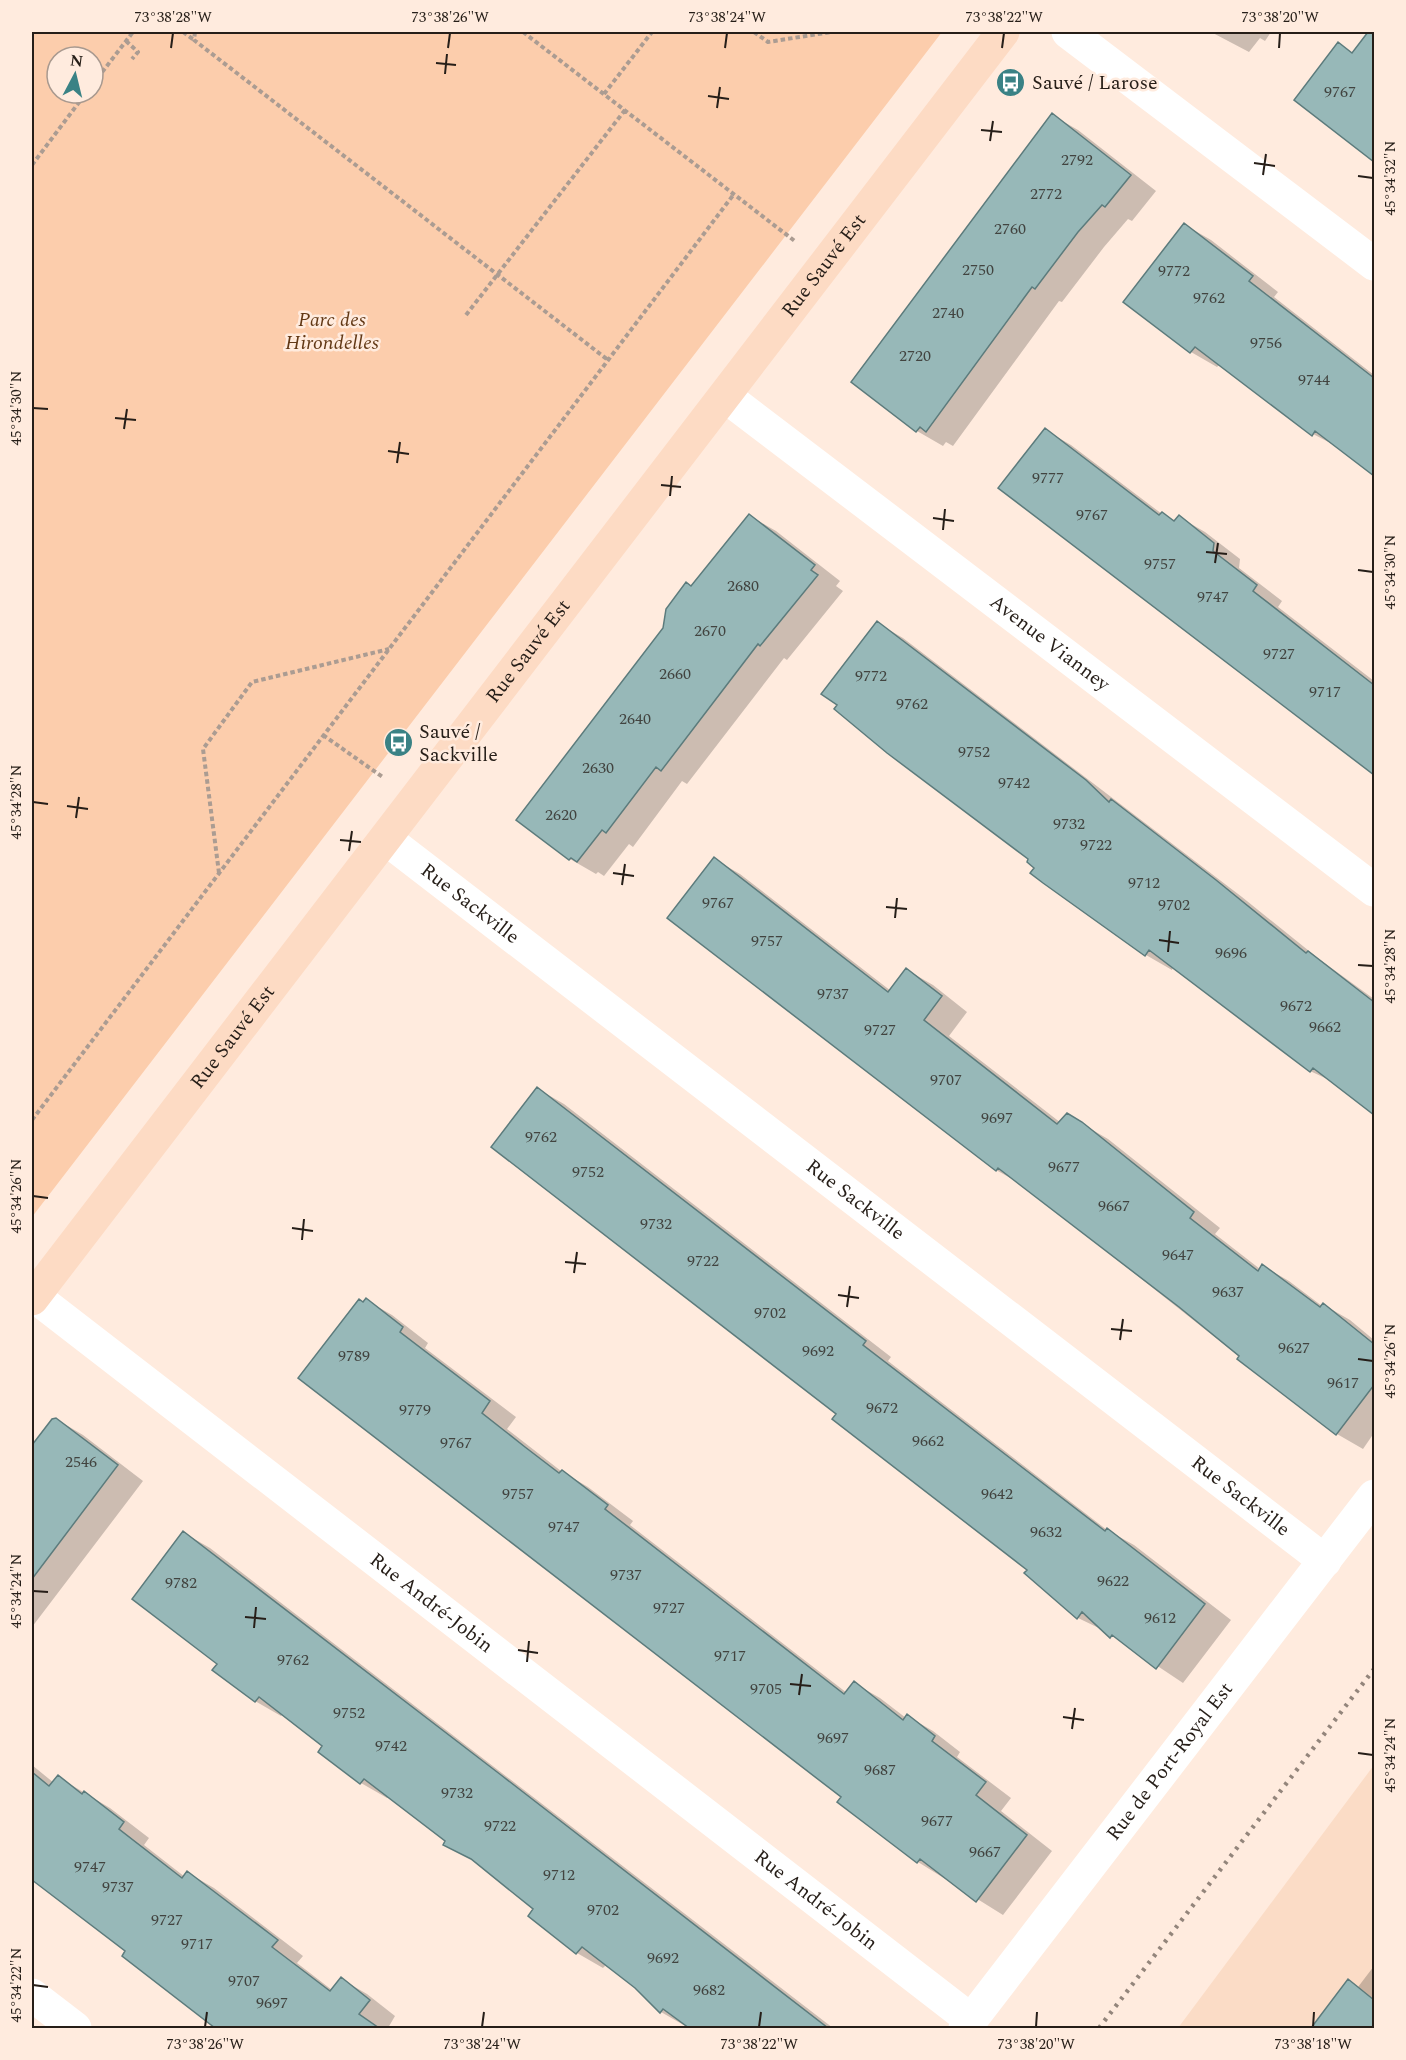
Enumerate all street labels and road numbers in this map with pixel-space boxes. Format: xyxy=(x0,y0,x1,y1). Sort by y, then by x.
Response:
street label: Rue Sauvé Est xyxy=(774,207,874,324)
street label: Avenue Vianney xyxy=(983,587,1117,700)
street label: Rue Sauvé Est xyxy=(479,593,578,710)
street label: Rue Sackville xyxy=(414,856,526,951)
street label: Rue Sauvé Est xyxy=(183,979,282,1095)
street label: Rue Sackville xyxy=(799,1152,911,1248)
street label: Rue Sackville xyxy=(1185,1448,1297,1544)
street label: Rue André-Jobin xyxy=(363,1545,500,1661)
street label: Rue de Port-Royal Est xyxy=(1099,1676,1241,1847)
street label: Rue André-Jobin xyxy=(747,1842,884,1958)

